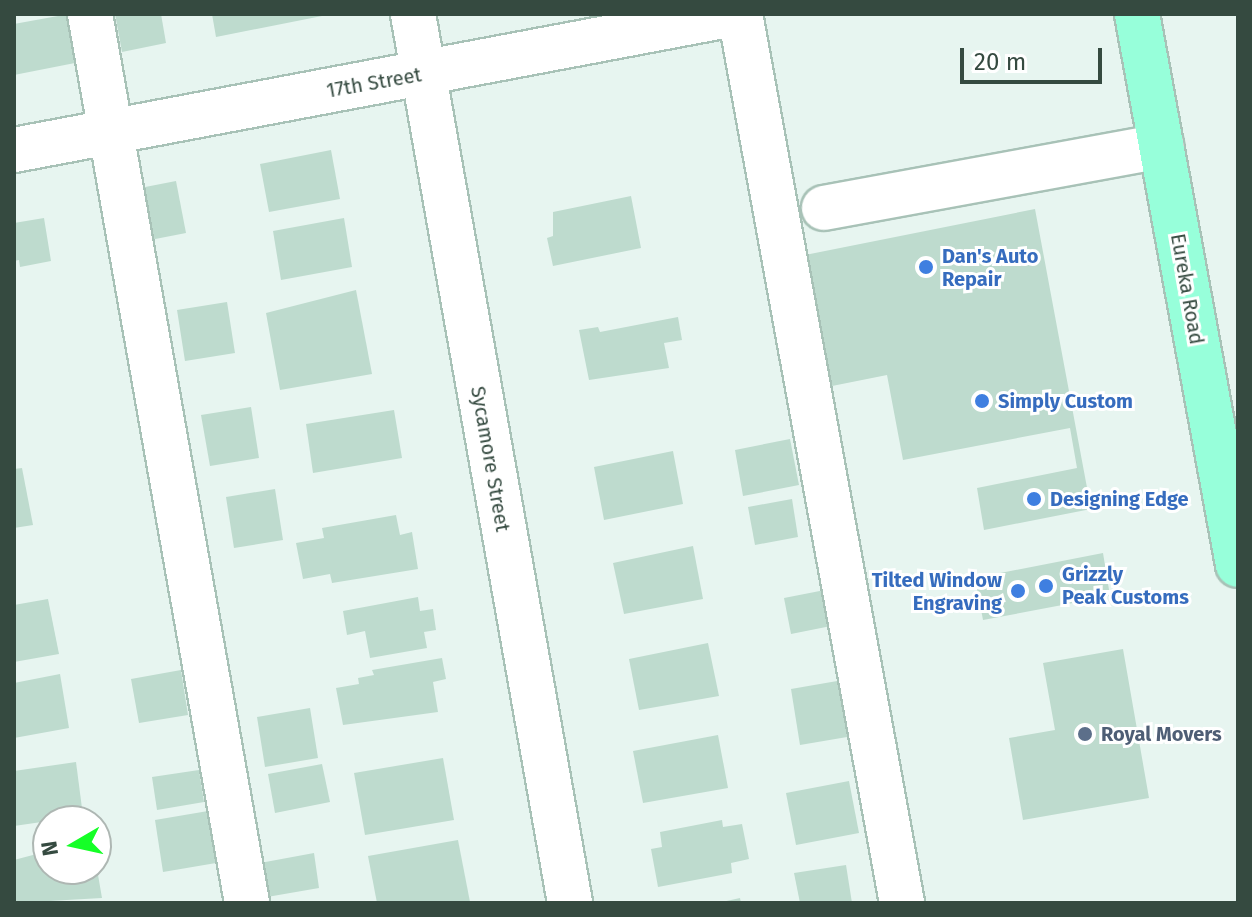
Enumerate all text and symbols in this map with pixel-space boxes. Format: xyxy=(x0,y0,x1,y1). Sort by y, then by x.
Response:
scale bar xyxy=(964,32,1106,82)
text: 20 m xyxy=(974,48,1026,76)
street label: 17th Street xyxy=(325,63,423,103)
street label: Eureka Road xyxy=(1165,232,1209,346)
place label: Dan's Auto Repair xyxy=(942,244,1038,291)
marker: Dan's Auto Repair xyxy=(917,258,935,276)
street label: Sycamore Street xyxy=(465,384,515,534)
place label: Simply Custom xyxy=(998,389,1133,413)
marker: Simply Custom xyxy=(973,392,991,410)
place label: Designing Edge xyxy=(1050,487,1189,511)
marker: Designing Edge xyxy=(1025,490,1043,508)
place label: Grizzly Peak Customs xyxy=(1062,562,1189,609)
place label: Tilted Window Engraving xyxy=(872,568,1002,615)
marker: Grizzly Peak Customs xyxy=(1037,577,1055,595)
marker: Tilted Window Engraving xyxy=(1009,582,1027,600)
place label: Royal Movers xyxy=(1101,722,1222,746)
marker: Royal Movers xyxy=(1076,725,1094,743)
north arrow xyxy=(32,805,112,885)
text: N xyxy=(35,839,64,858)

